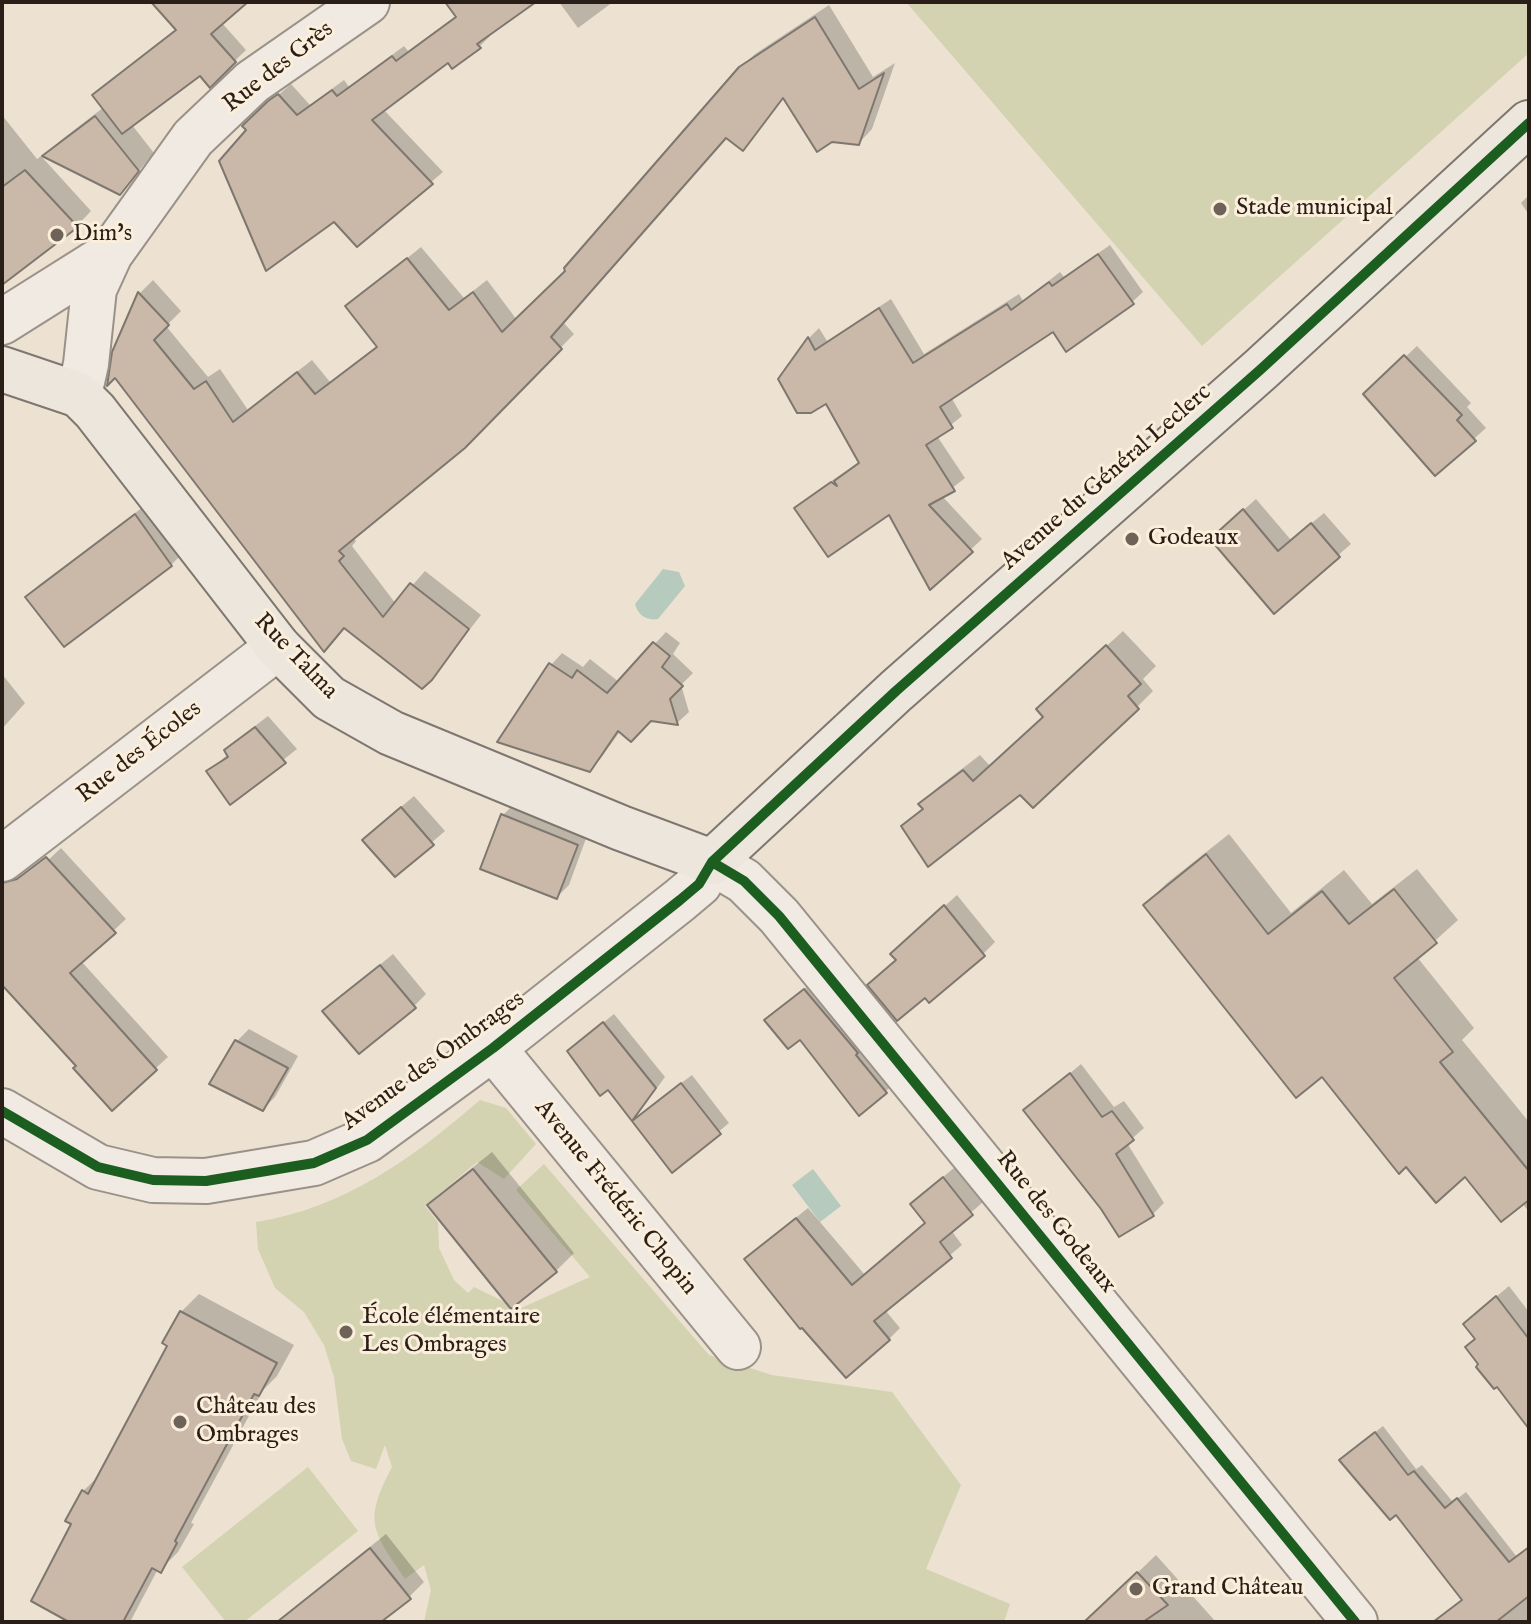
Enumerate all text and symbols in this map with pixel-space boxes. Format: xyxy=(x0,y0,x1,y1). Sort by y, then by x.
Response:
street label: Rue des Grès xyxy=(218,16,340,120)
place label: Stade municipal xyxy=(1236,195,1392,223)
marker: Stade municipal xyxy=(1211,200,1229,218)
place label: Dim's xyxy=(73,221,132,249)
marker: Dim's xyxy=(48,226,66,244)
street label: Avenue du Général Leclerc xyxy=(996,379,1218,577)
place label: Godeaux xyxy=(1148,525,1238,553)
marker: Godeaux xyxy=(1123,530,1141,548)
street label: Rue Talma xyxy=(247,608,343,706)
street label: Rue des Écoles xyxy=(72,695,208,811)
street label: Avenue des Ombrages xyxy=(337,986,531,1138)
street label: Avenue Frédéric Chopin xyxy=(527,1095,703,1301)
street label: Rue des Godeaux xyxy=(989,1146,1121,1300)
place label: École élémentaire Les Ombrages xyxy=(362,1304,540,1360)
marker: École élémentaire Les Ombrages xyxy=(337,1323,355,1341)
place label: Château des Ombrages xyxy=(196,1394,316,1450)
marker: Château des Ombrages xyxy=(171,1413,189,1431)
place label: Grand Château xyxy=(1152,1575,1303,1603)
marker: Grand Château xyxy=(1127,1580,1145,1598)

